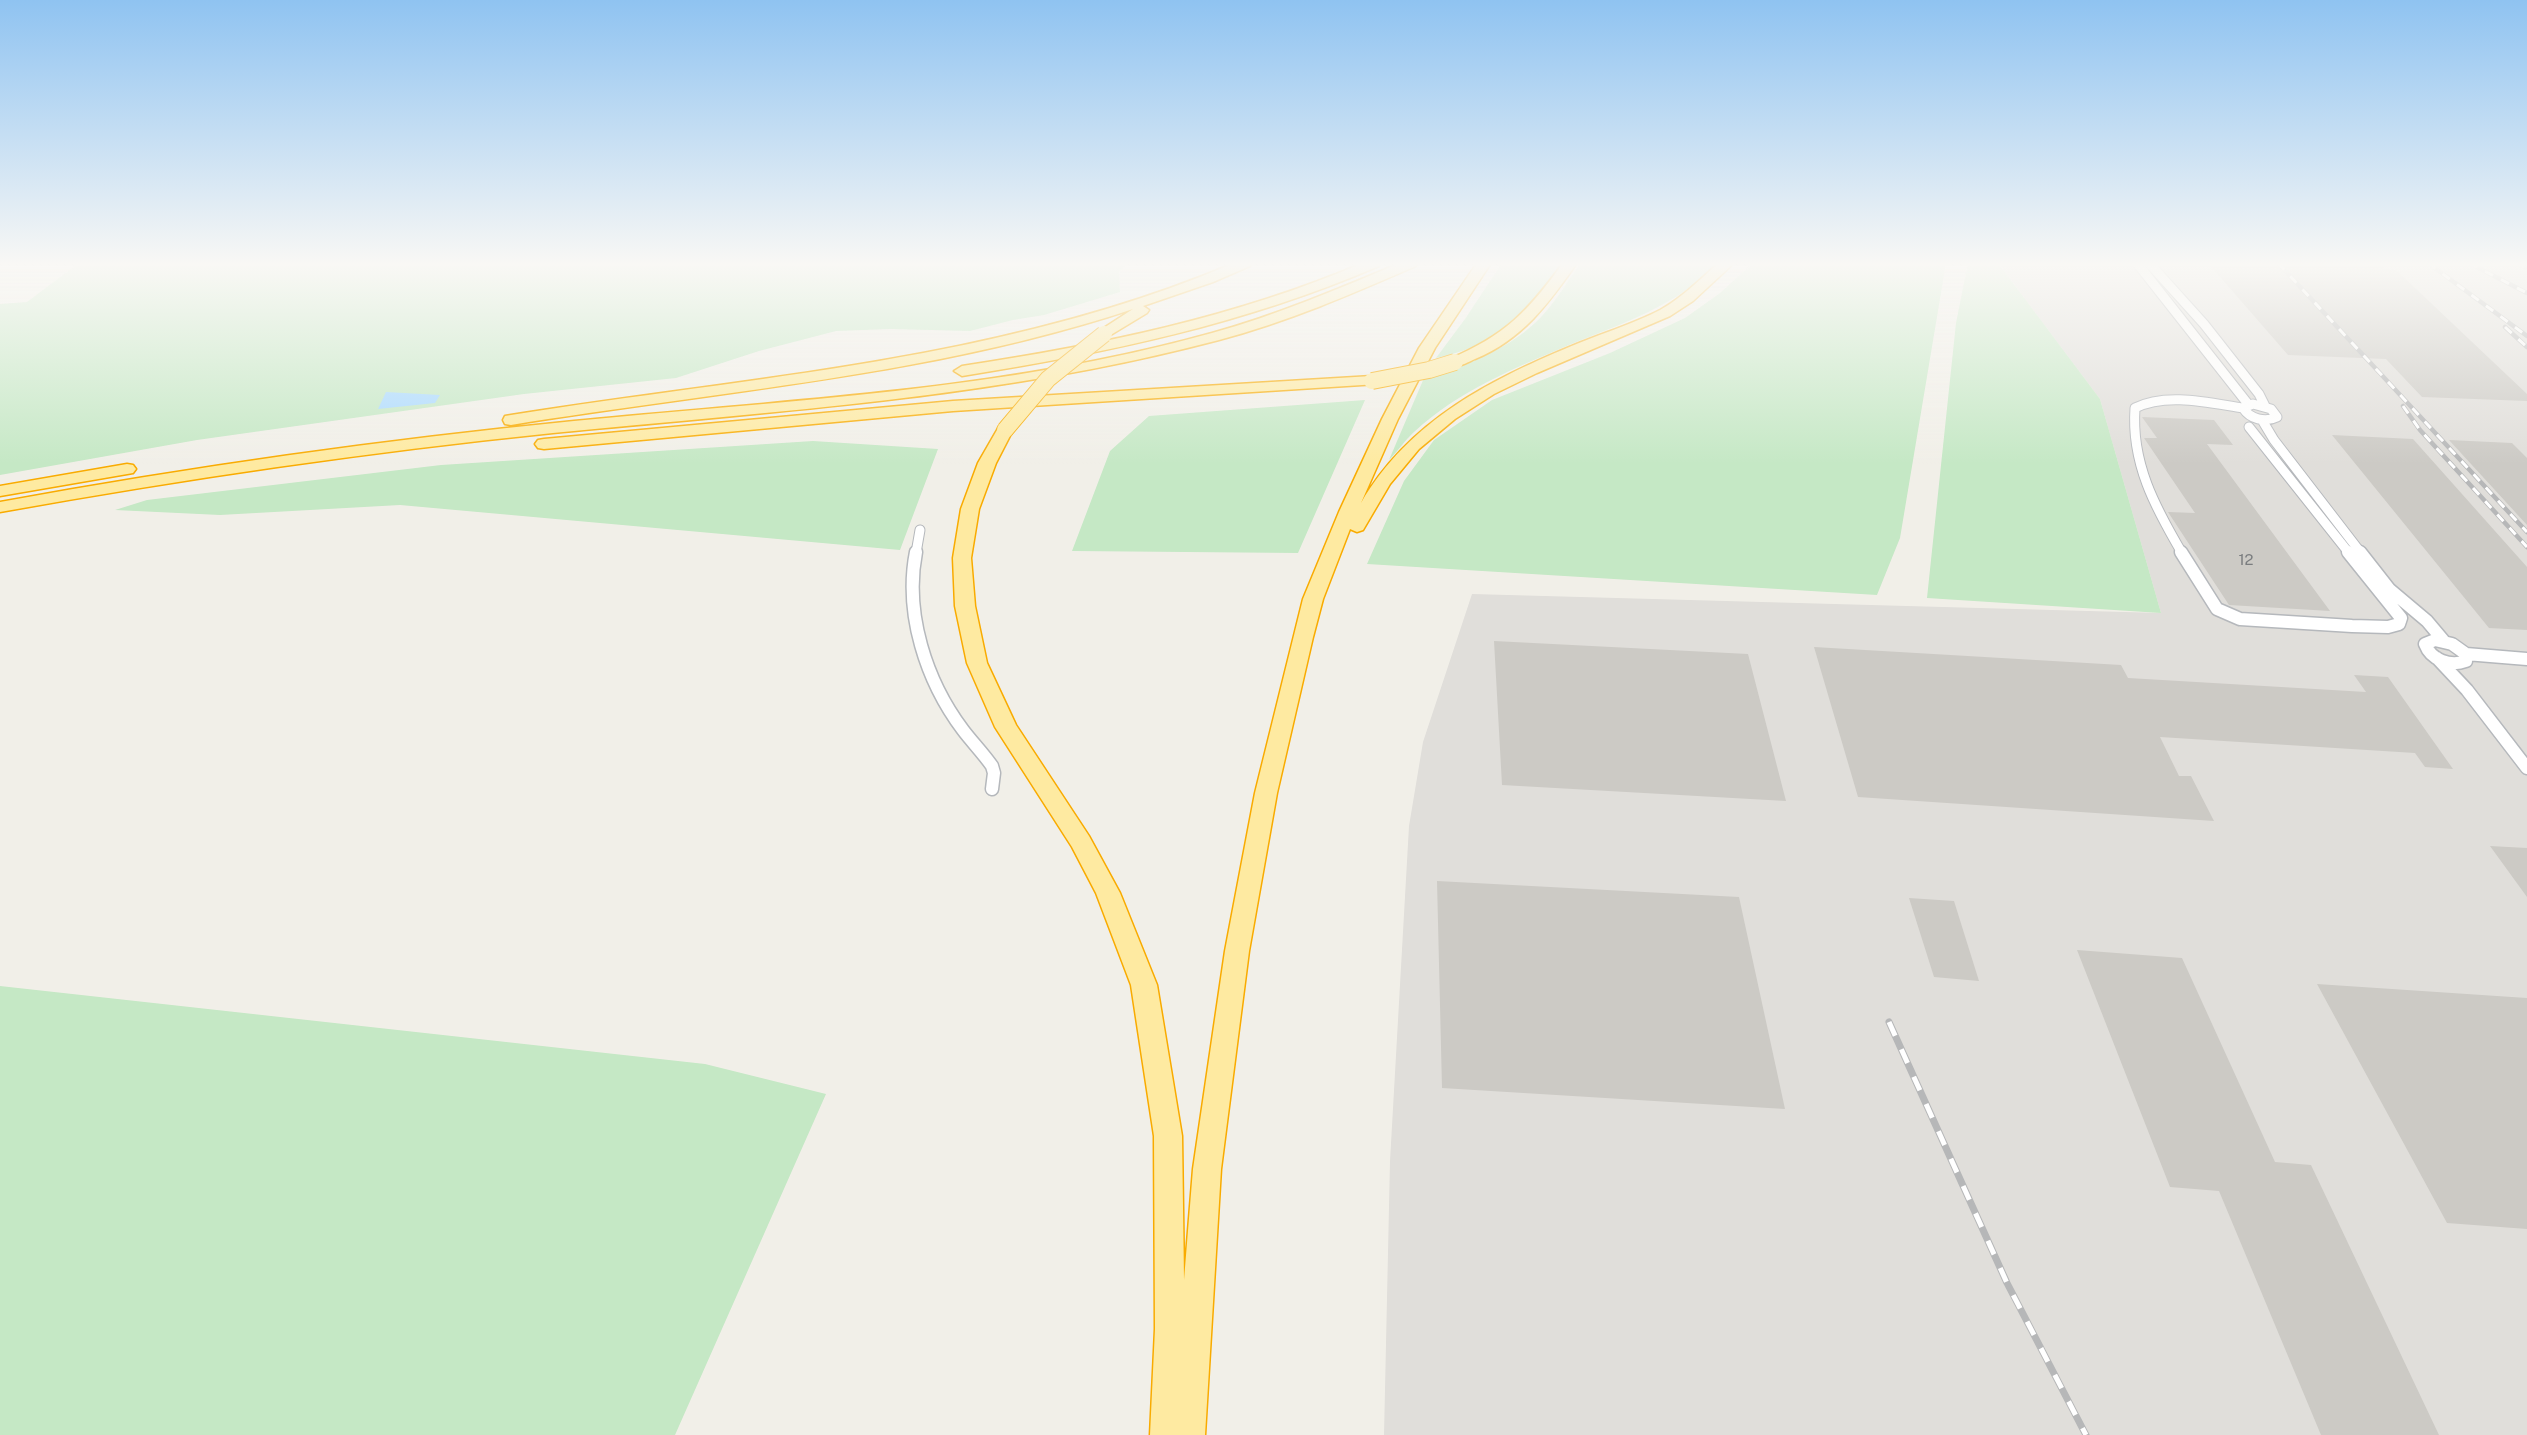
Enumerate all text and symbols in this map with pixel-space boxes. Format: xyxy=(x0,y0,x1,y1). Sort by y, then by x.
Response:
house number: 12 xyxy=(2238,551,2254,569)

